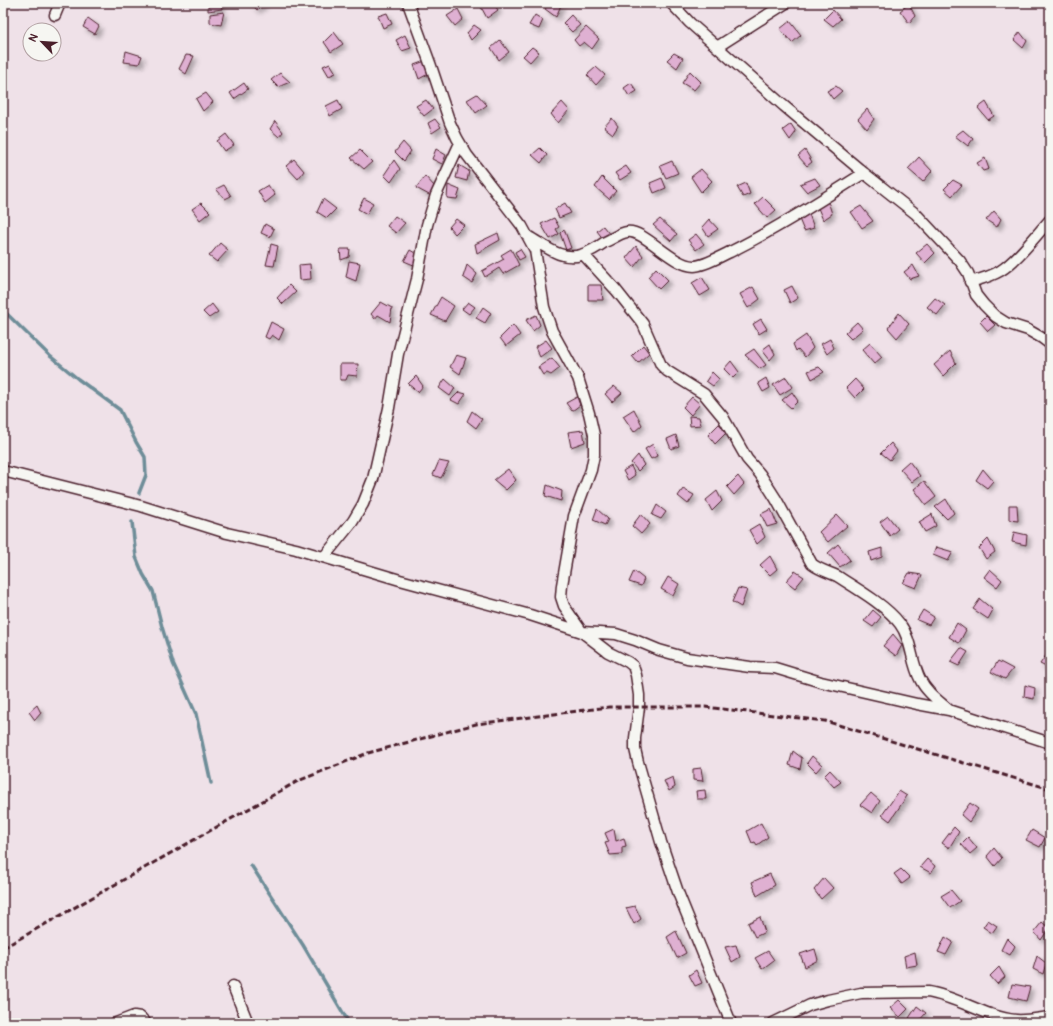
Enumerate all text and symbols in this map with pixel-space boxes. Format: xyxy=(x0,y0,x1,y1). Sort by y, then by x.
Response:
north arrow xyxy=(22,22,62,62)
text: N xyxy=(26,31,41,44)

